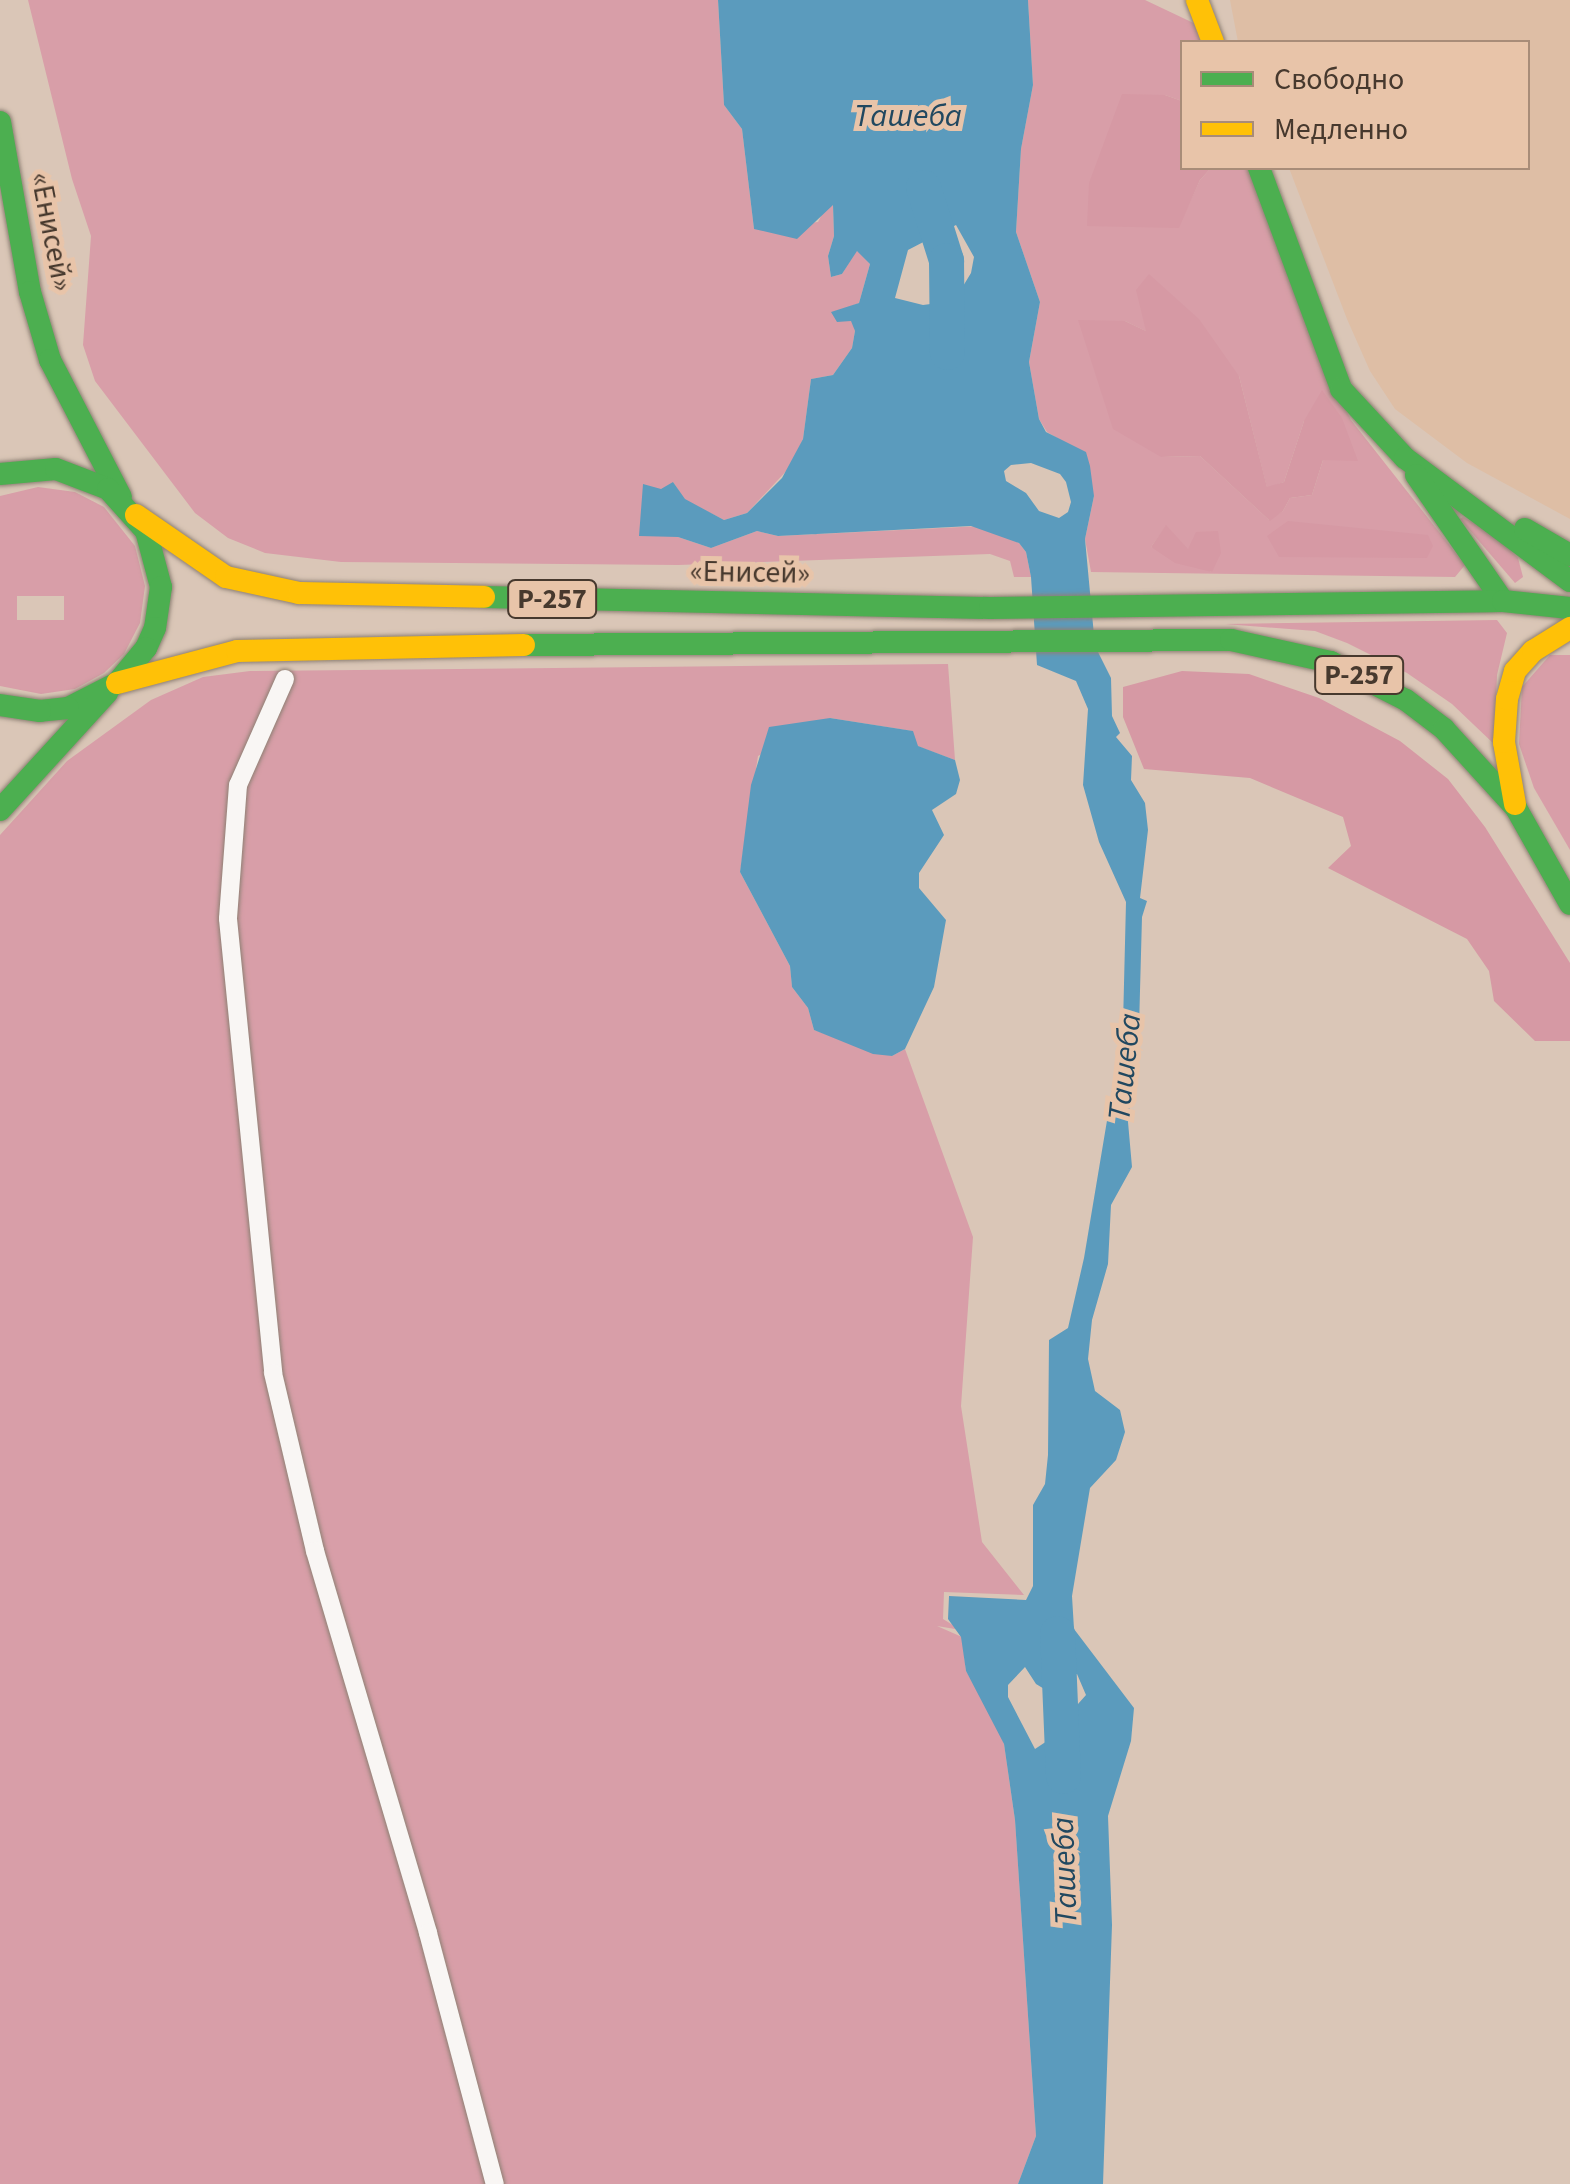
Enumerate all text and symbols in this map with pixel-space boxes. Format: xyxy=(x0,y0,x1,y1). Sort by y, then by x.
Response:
legend xyxy=(1180,40,1530,170)
text: Свободно xyxy=(1274,58,1404,101)
water label: Ташеба xyxy=(854,97,962,135)
text: Медленно xyxy=(1274,108,1408,151)
street label: «Енисей» xyxy=(22,170,80,294)
street label: «Енисей» xyxy=(690,554,810,592)
road number: Р-257 xyxy=(507,576,597,622)
road number: Р-257 xyxy=(1314,652,1404,698)
water label: Ташеба xyxy=(1100,1011,1150,1123)
water label: Ташеба xyxy=(1044,1816,1086,1926)

